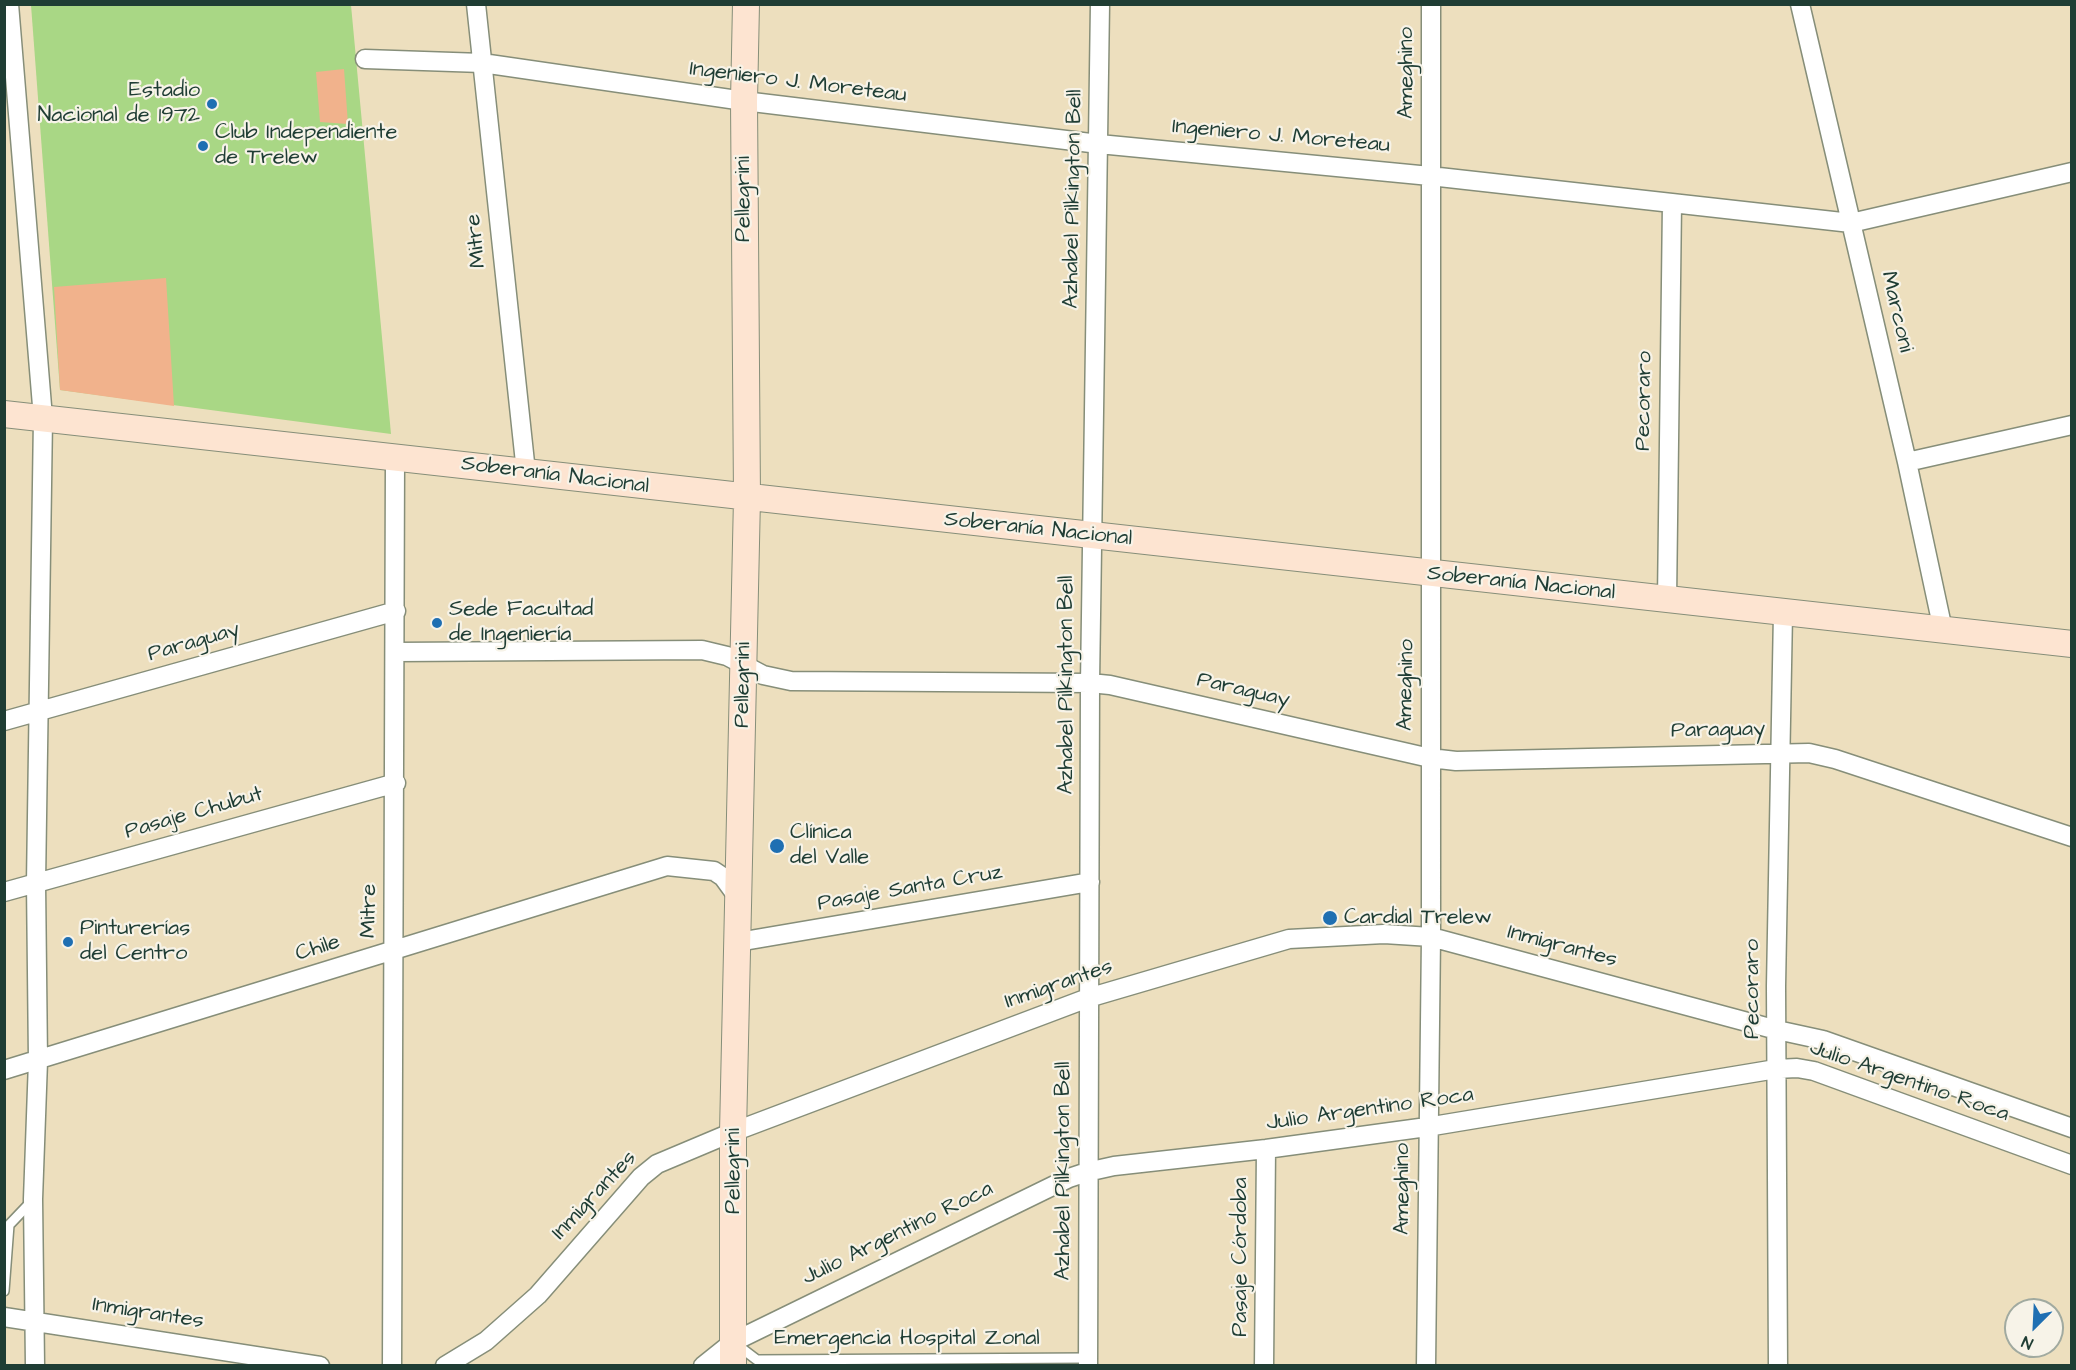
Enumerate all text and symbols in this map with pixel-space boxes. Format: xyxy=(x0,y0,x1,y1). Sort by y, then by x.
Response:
street label: Ameghino xyxy=(1394,27,1420,119)
street label: Ingeniero J. Moreteau xyxy=(688,57,908,109)
place label: Estadio Nacional de 1972 xyxy=(37,78,200,130)
street label: Azhabel Pilkington Bell xyxy=(1059,89,1089,309)
marker: Estadio Nacional de 1972 xyxy=(205,97,219,111)
street label: Ingeniero J. Moreteau xyxy=(1171,114,1391,160)
place label: Club Independiente de Trelew xyxy=(215,120,397,172)
marker: Club Independiente de Trelew xyxy=(196,139,210,153)
street label: Pellegrini xyxy=(731,156,757,242)
street label: Mitre xyxy=(461,213,493,269)
street label: Marconi xyxy=(1874,269,1918,355)
street label: Pecoraro xyxy=(1631,351,1659,451)
street label: Soberanía Nacional xyxy=(460,451,650,501)
street label: Soberanía Nacional xyxy=(943,507,1133,553)
street label: Soberanía Nacional xyxy=(1426,561,1616,607)
street label: Azhabel Pilkington Bell xyxy=(1054,575,1080,795)
place label: Sede Facultad de Ingeniería xyxy=(449,597,593,648)
marker: Sede Facultad de Ingeniería xyxy=(430,616,444,630)
street label: Paraguay xyxy=(145,617,243,669)
street label: Ameghino xyxy=(1393,639,1421,731)
street label: Pellegrini xyxy=(730,642,758,728)
street label: Paraguay xyxy=(1194,668,1292,714)
street label: Paraguay xyxy=(1671,717,1765,745)
street label: Pasaje Chubut xyxy=(122,782,266,846)
place label: Clínica del Valle xyxy=(790,820,869,872)
marker: Clínica del Valle xyxy=(768,837,786,855)
street label: Pasaje Santa Cruz xyxy=(816,860,1004,918)
street label: Mitre xyxy=(356,884,384,938)
place label: Cardial Trelew xyxy=(1344,905,1492,931)
marker: Cardial Trelew xyxy=(1321,909,1339,927)
place label: Pinturerías del Centro xyxy=(80,916,190,968)
street label: Inmigrantes xyxy=(1504,920,1620,974)
street label: Chile xyxy=(293,930,343,968)
marker: Pinturerías del Centro xyxy=(61,935,75,949)
street label: Pecoraro xyxy=(1740,939,1766,1039)
street label: Inmigrantes xyxy=(1002,954,1116,1016)
street label: Julio Argentino Roca xyxy=(1806,1036,2012,1128)
street label: Azhabel Pilkington Bell xyxy=(1051,1061,1077,1281)
street label: Julio Argentino Roca xyxy=(1265,1082,1475,1138)
street label: Pellegrini xyxy=(721,1128,747,1214)
street label: Ameghino xyxy=(1390,1143,1416,1235)
street label: Inmigrantes xyxy=(547,1146,643,1246)
street label: Julio Argentino Roca xyxy=(798,1176,998,1292)
street label: Pasaje Córdoba xyxy=(1228,1177,1254,1337)
street label: Inmigrantes xyxy=(90,1292,206,1336)
north arrow xyxy=(2004,1298,2064,1358)
street label: Emergencia Hospital Zonal xyxy=(774,1326,1040,1352)
text: N xyxy=(2018,1331,2037,1355)

